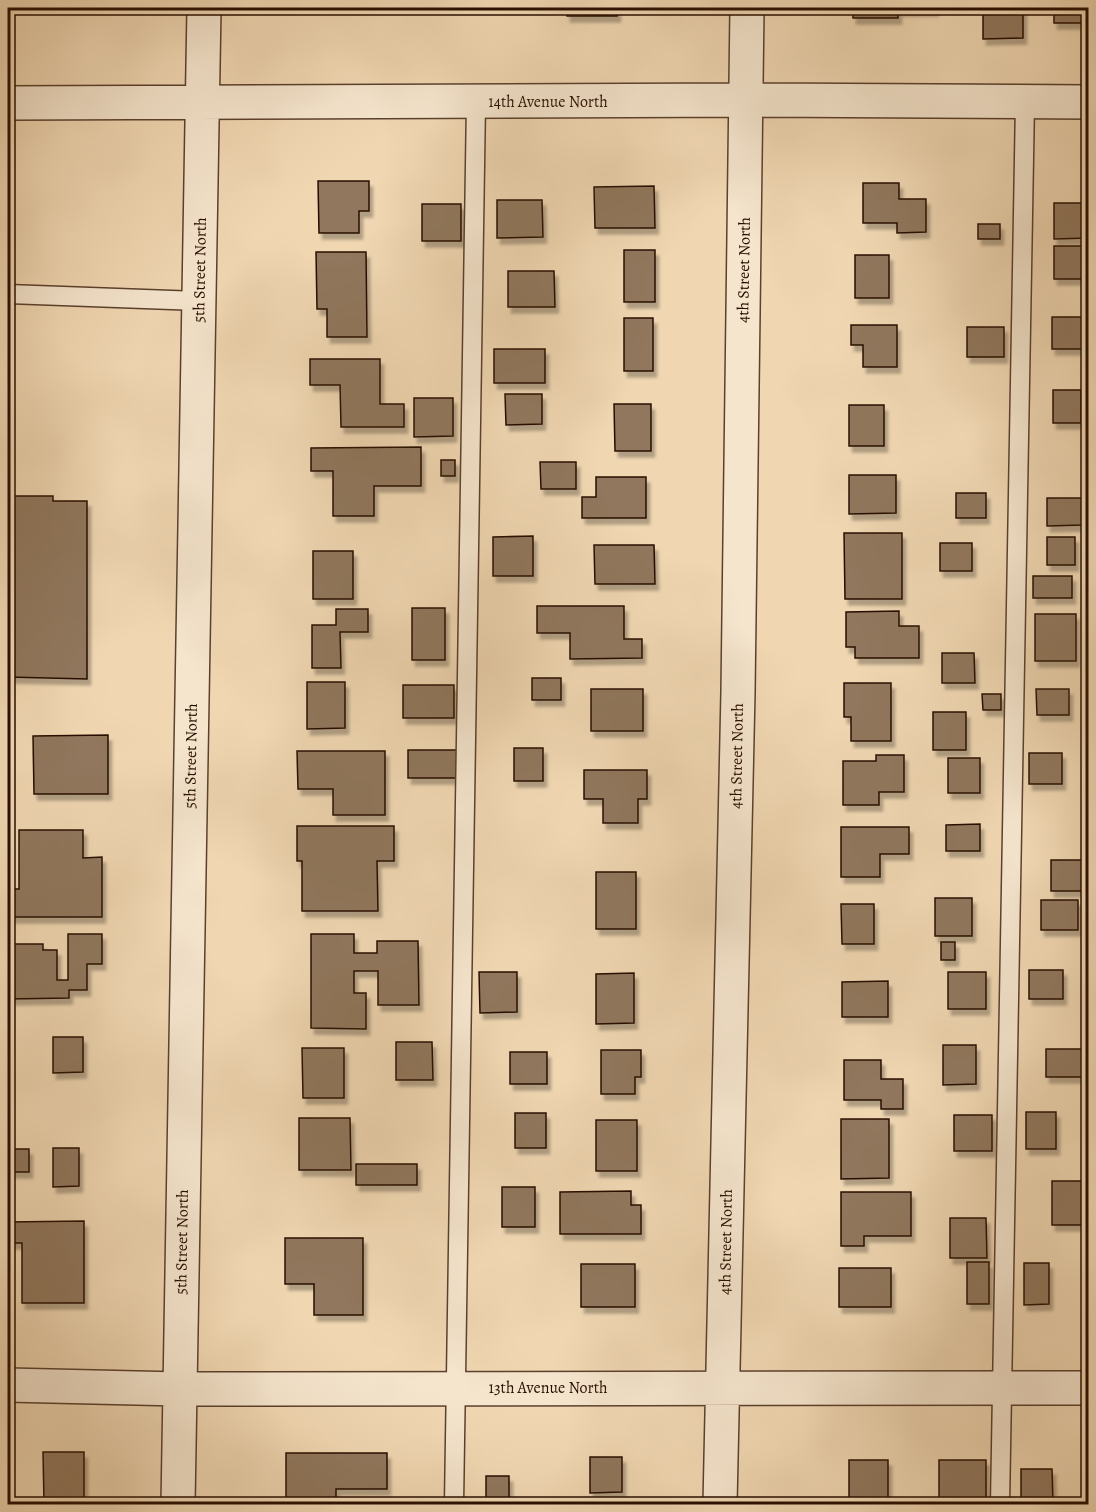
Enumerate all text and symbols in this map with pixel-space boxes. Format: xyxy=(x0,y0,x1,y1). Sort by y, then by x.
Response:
street label: 14th Avenue North xyxy=(488,91,608,113)
street label: 4th Street North xyxy=(732,216,756,323)
street label: 5th Street North xyxy=(188,217,212,323)
street label: 4th Street North xyxy=(725,702,749,809)
street label: 5th Street North xyxy=(179,703,203,809)
street label: 4th Street North xyxy=(714,1188,738,1295)
street label: 5th Street North xyxy=(170,1189,194,1295)
street label: 13th Avenue North xyxy=(488,1377,608,1399)

